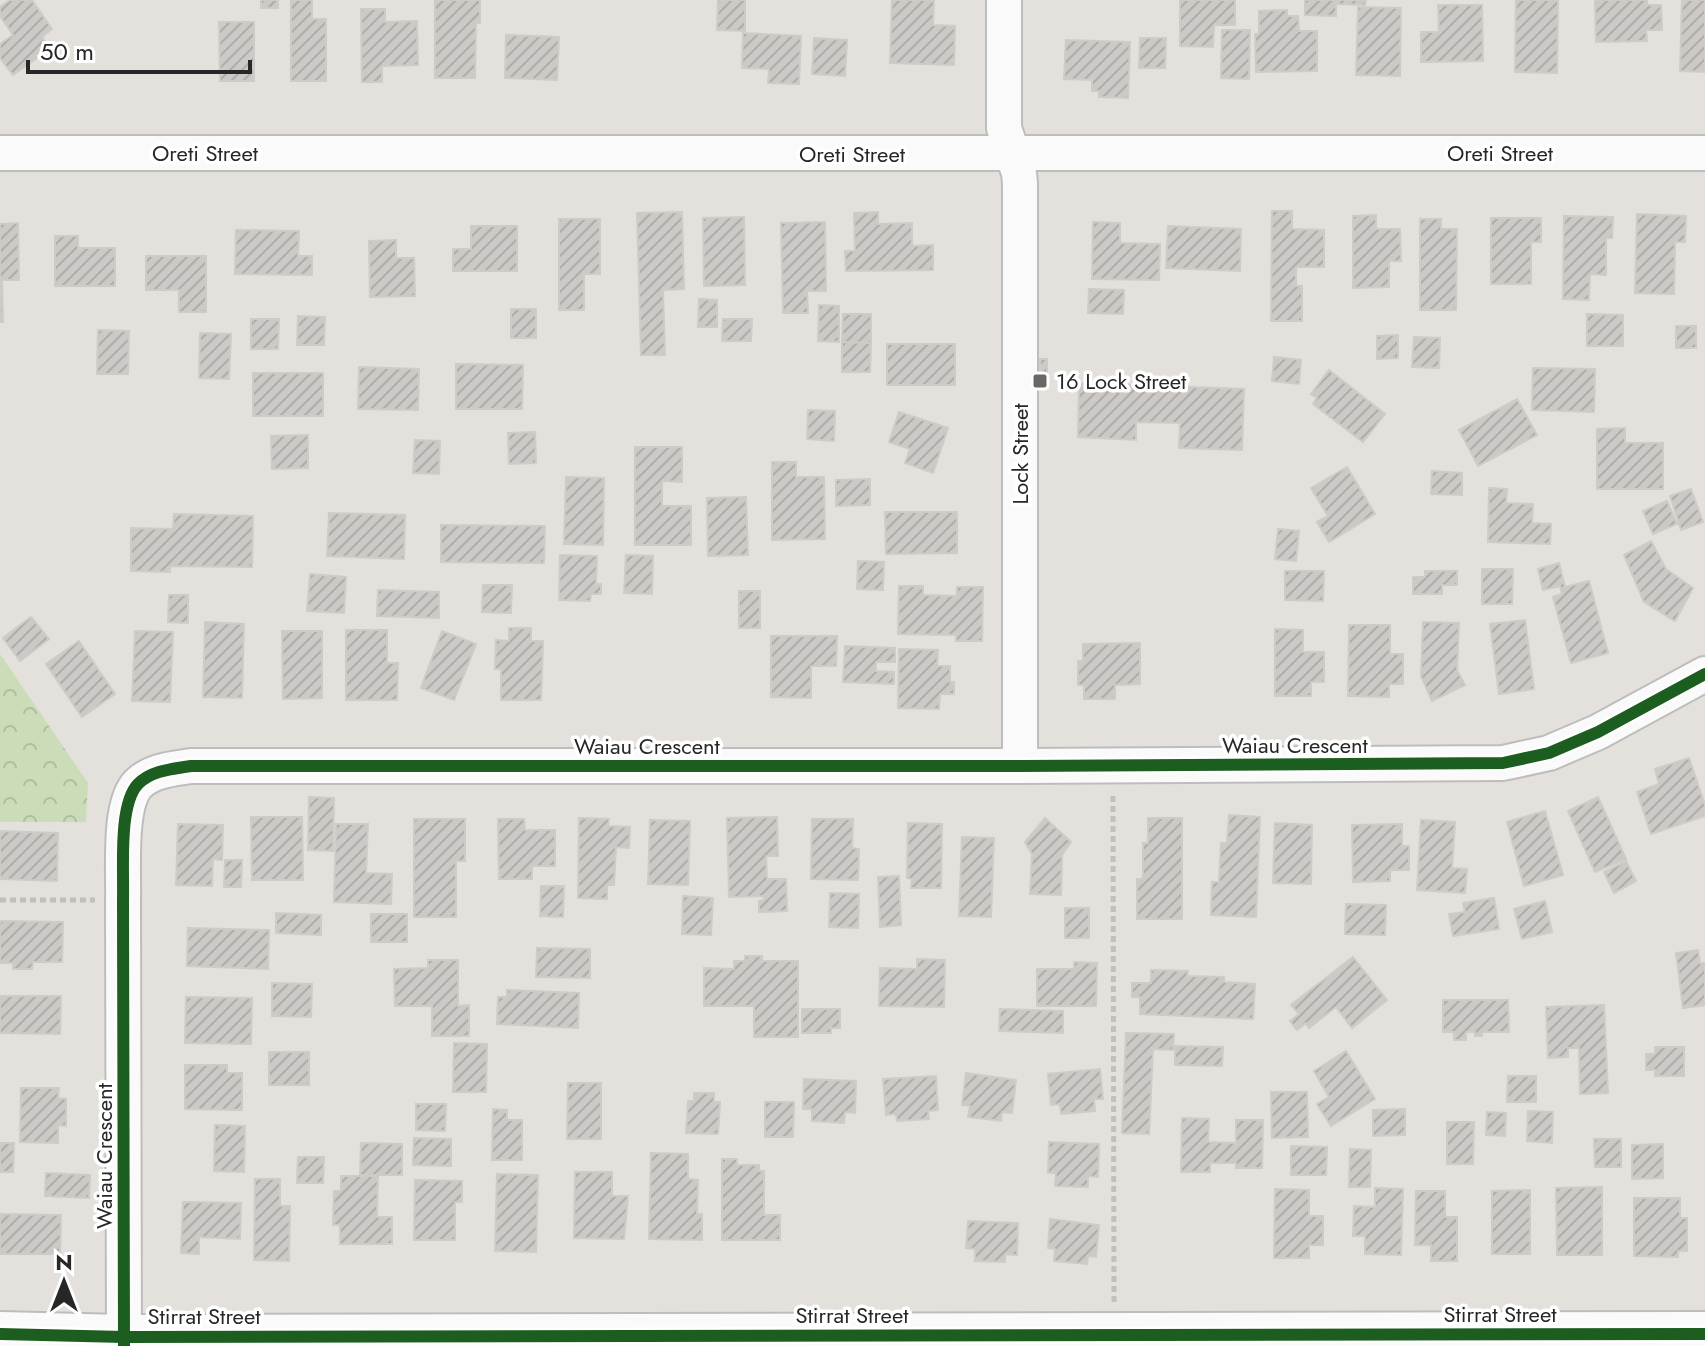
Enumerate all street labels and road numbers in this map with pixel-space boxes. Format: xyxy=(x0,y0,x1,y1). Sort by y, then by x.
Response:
street label: Oreti Street xyxy=(152,137,259,169)
street label: Oreti Street xyxy=(1447,137,1554,169)
street label: Oreti Street xyxy=(799,138,906,170)
street label: Lock Street xyxy=(1004,403,1036,505)
street label: Waiau Crescent xyxy=(1222,729,1369,761)
street label: Waiau Crescent xyxy=(574,730,721,762)
street label: Waiau Crescent xyxy=(88,1082,120,1229)
street label: Stirrat Street xyxy=(1443,1298,1557,1330)
street label: Stirrat Street xyxy=(795,1299,909,1331)
street label: Stirrat Street xyxy=(147,1300,261,1332)

